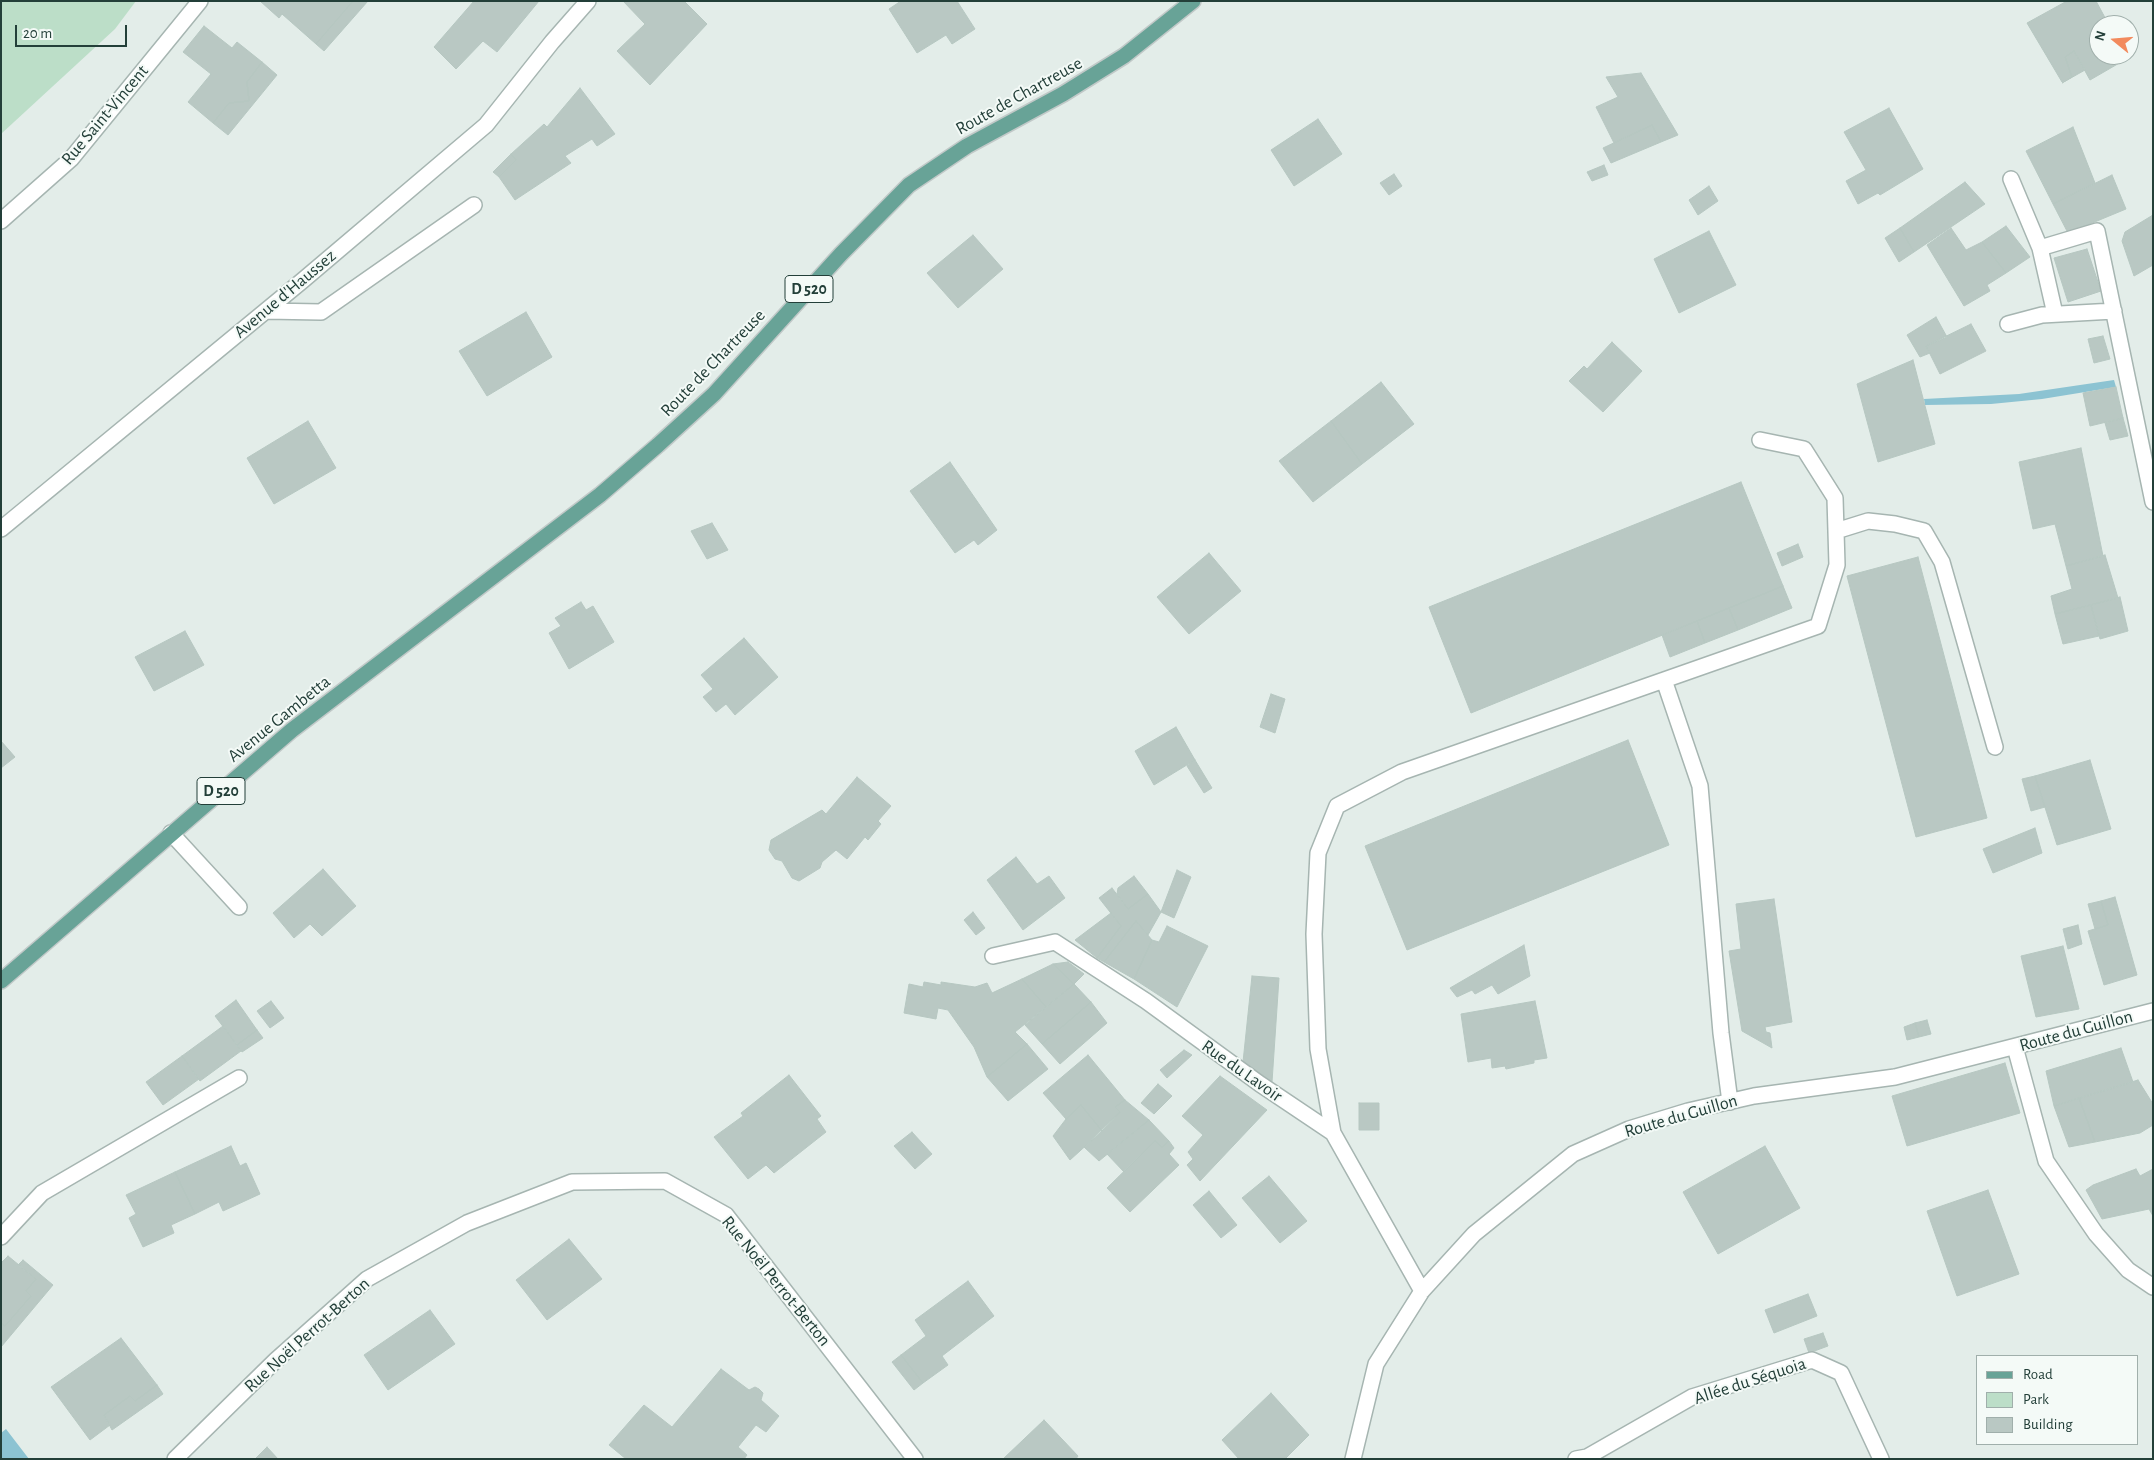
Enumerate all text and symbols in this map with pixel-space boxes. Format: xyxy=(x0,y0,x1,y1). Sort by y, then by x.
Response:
scale bar xyxy=(18,15,130,47)
north arrow xyxy=(2089,15,2139,65)
text: 20 m xyxy=(23,26,52,41)
text: N xyxy=(2092,29,2109,43)
street label: Route de Chartreuse xyxy=(952,52,1086,140)
street label: Rue Saint-Vincent xyxy=(57,61,153,169)
street label: Avenue d'Haussez xyxy=(230,245,340,343)
road number: D 520 xyxy=(785,276,833,302)
street label: Route de Chartreuse xyxy=(656,305,770,421)
street label: Avenue Gambetta xyxy=(223,671,335,767)
road number: D 520 xyxy=(197,778,245,804)
street label: Route du Guillon xyxy=(2017,1006,2135,1056)
street label: Rue du Lavoir xyxy=(1198,1035,1286,1107)
street label: Route du Guillon xyxy=(1622,1090,1740,1142)
street label: Rue Noël Perrot-Berton xyxy=(717,1211,835,1351)
street label: Rue Noël Perrot-Berton xyxy=(240,1273,374,1397)
street label: Allée du Séquoia xyxy=(1691,1353,1809,1409)
legend xyxy=(1976,1355,2139,1445)
text: Road xyxy=(2023,1367,2053,1382)
text: Park xyxy=(2023,1392,2049,1407)
text: Building xyxy=(2023,1417,2073,1432)

